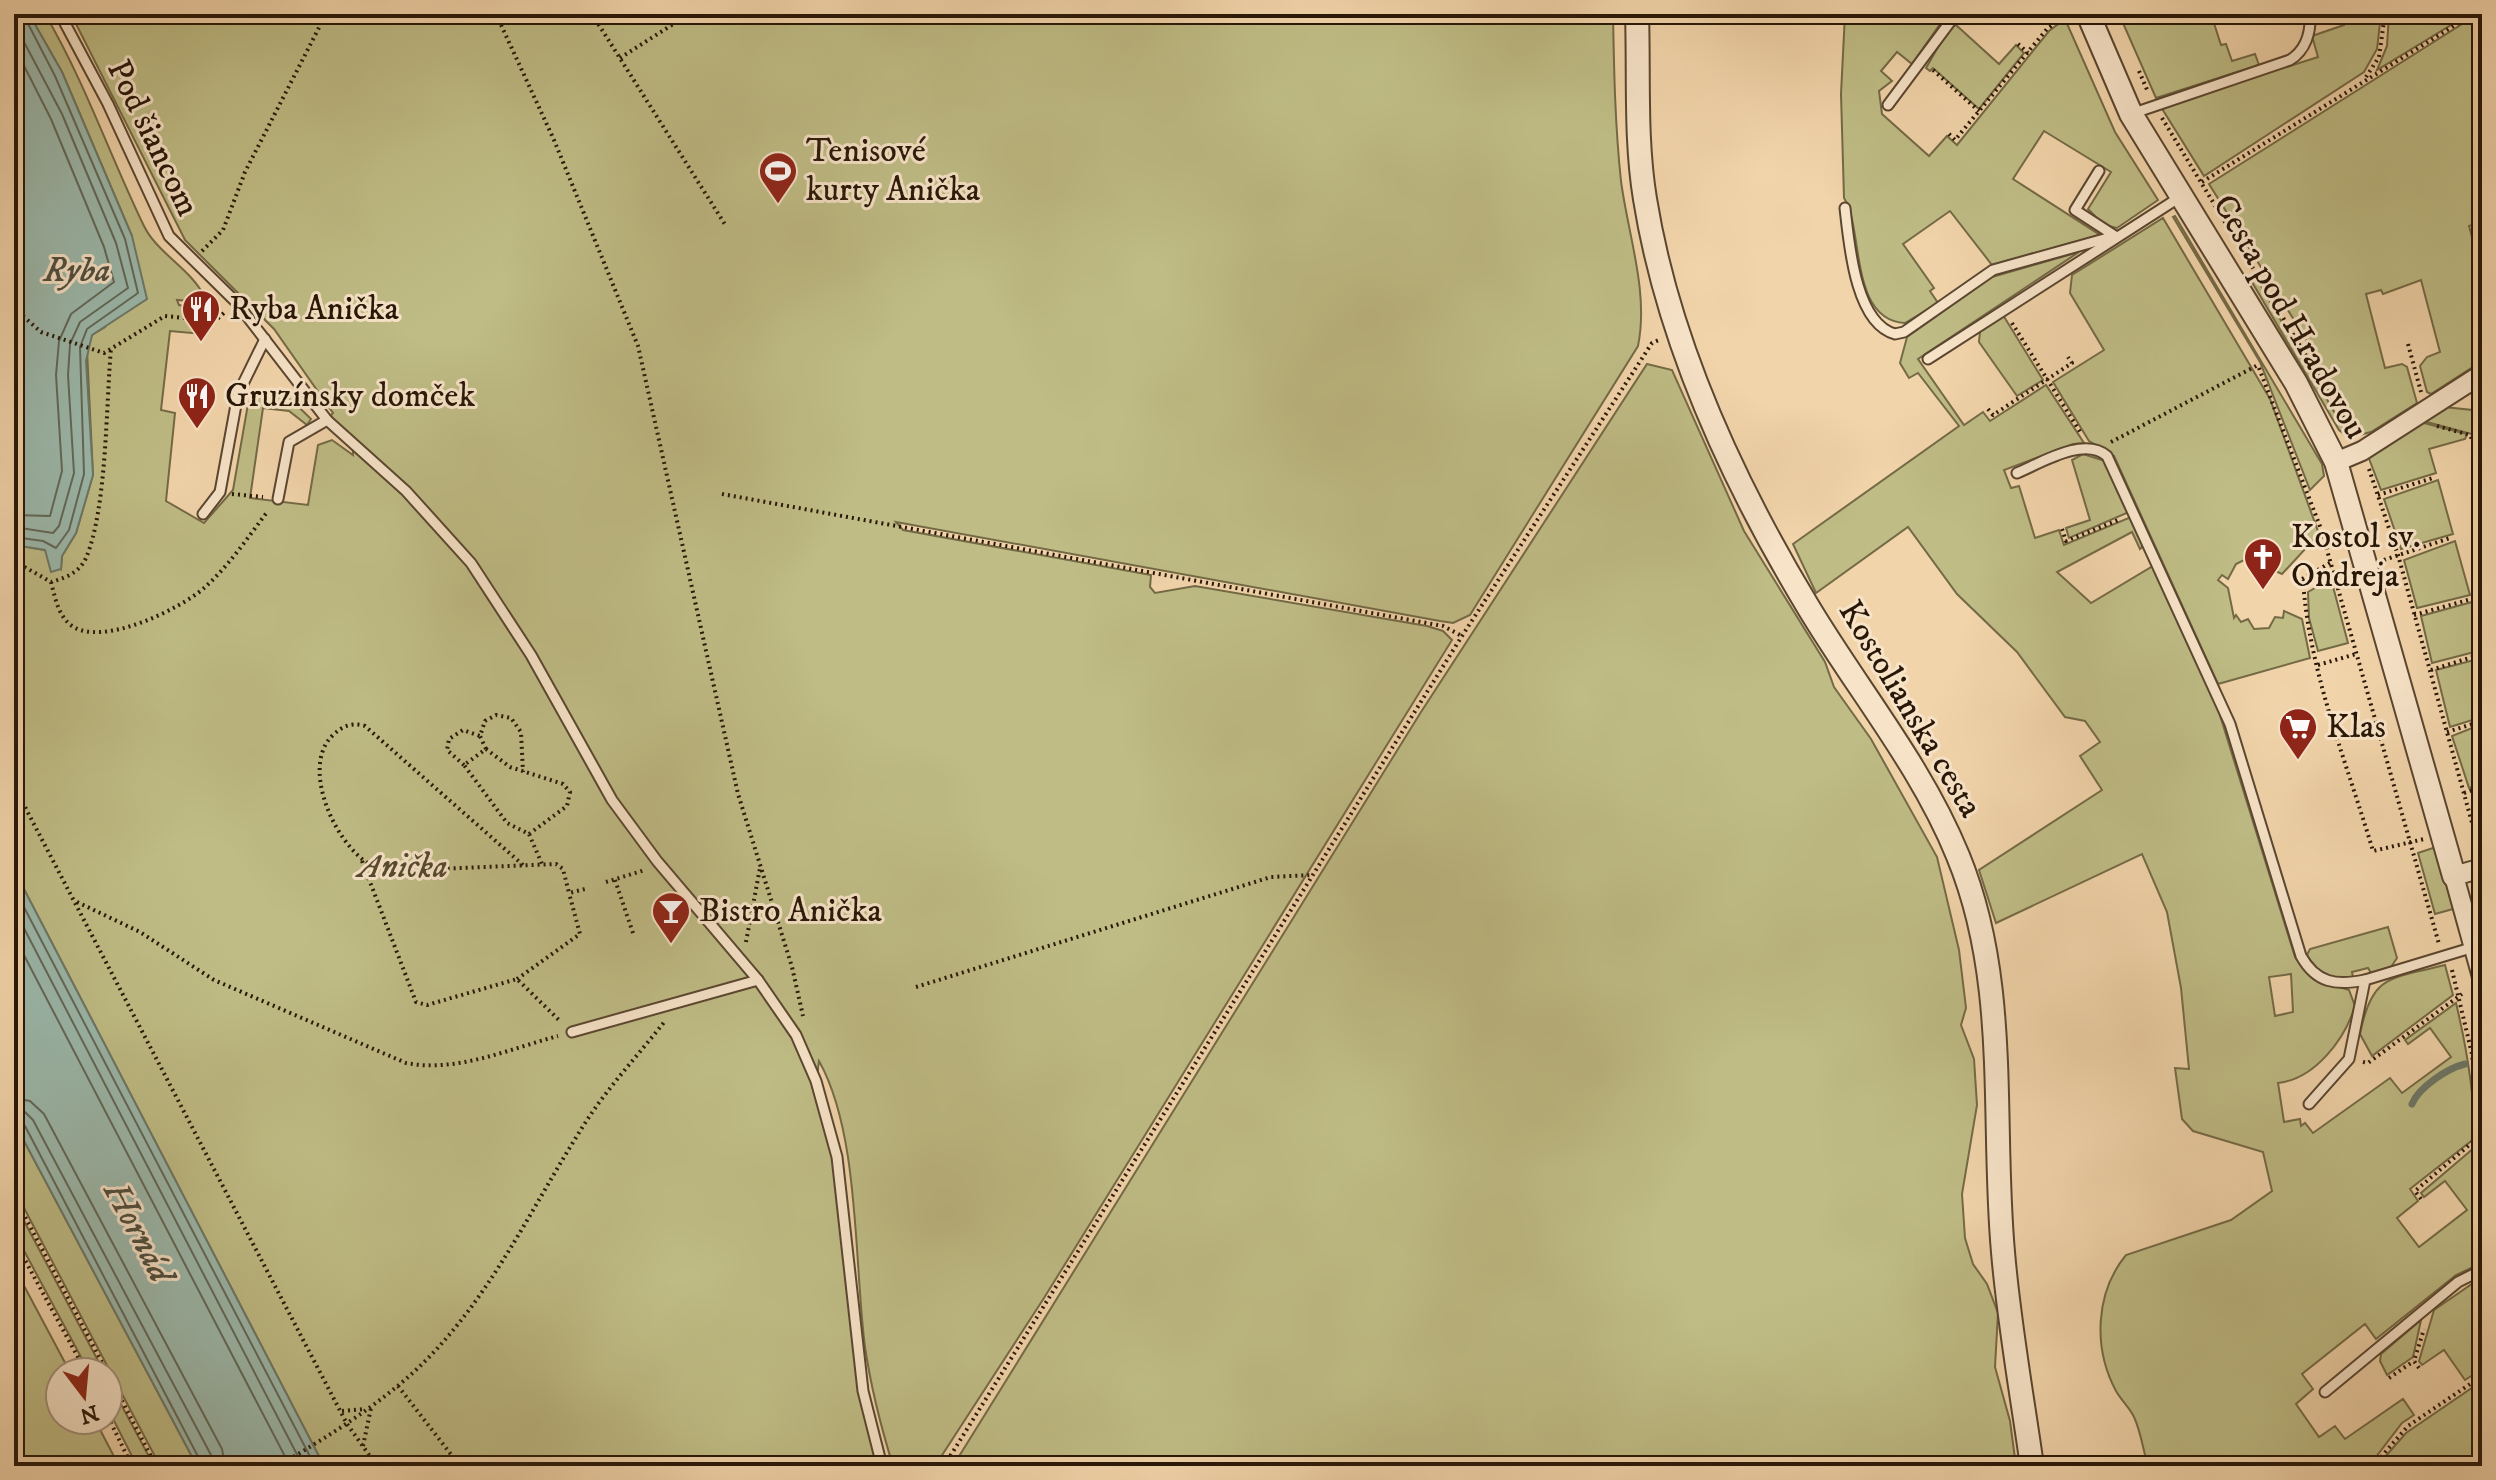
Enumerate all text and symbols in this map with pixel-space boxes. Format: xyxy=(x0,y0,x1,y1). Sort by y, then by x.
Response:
street label: Pod šiancom xyxy=(97,53,209,223)
place label: Tenisové kurty Anička xyxy=(806,130,981,211)
sports icon: Tenisové kurty Anička xyxy=(757,150,799,205)
street label: Cesta pod Hradovou xyxy=(2203,187,2377,447)
water label: Ryba xyxy=(42,248,111,293)
restaurant icon: Ryba Anička xyxy=(180,288,222,343)
place label: Ryba Anička xyxy=(229,288,400,330)
restaurant icon: Gruzínsky domček xyxy=(176,375,218,430)
place label: Gruzínsky domček xyxy=(225,375,475,417)
place label: Kostol sv. Ondreja xyxy=(2291,516,2421,597)
church icon: Kostol sv. Ondreja xyxy=(2242,536,2284,591)
street label: Kostolianska cesta xyxy=(1829,593,1991,825)
supermarket icon: Klas xyxy=(2277,706,2319,761)
place label: Klas xyxy=(2326,706,2386,748)
park label: Anička xyxy=(354,846,448,888)
bar icon: Bistro Anička xyxy=(650,890,692,945)
place label: Bistro Anička xyxy=(699,890,883,932)
water label: Hornád xyxy=(92,1173,186,1295)
north arrow xyxy=(44,1356,124,1436)
text: N xyxy=(77,1398,102,1429)

